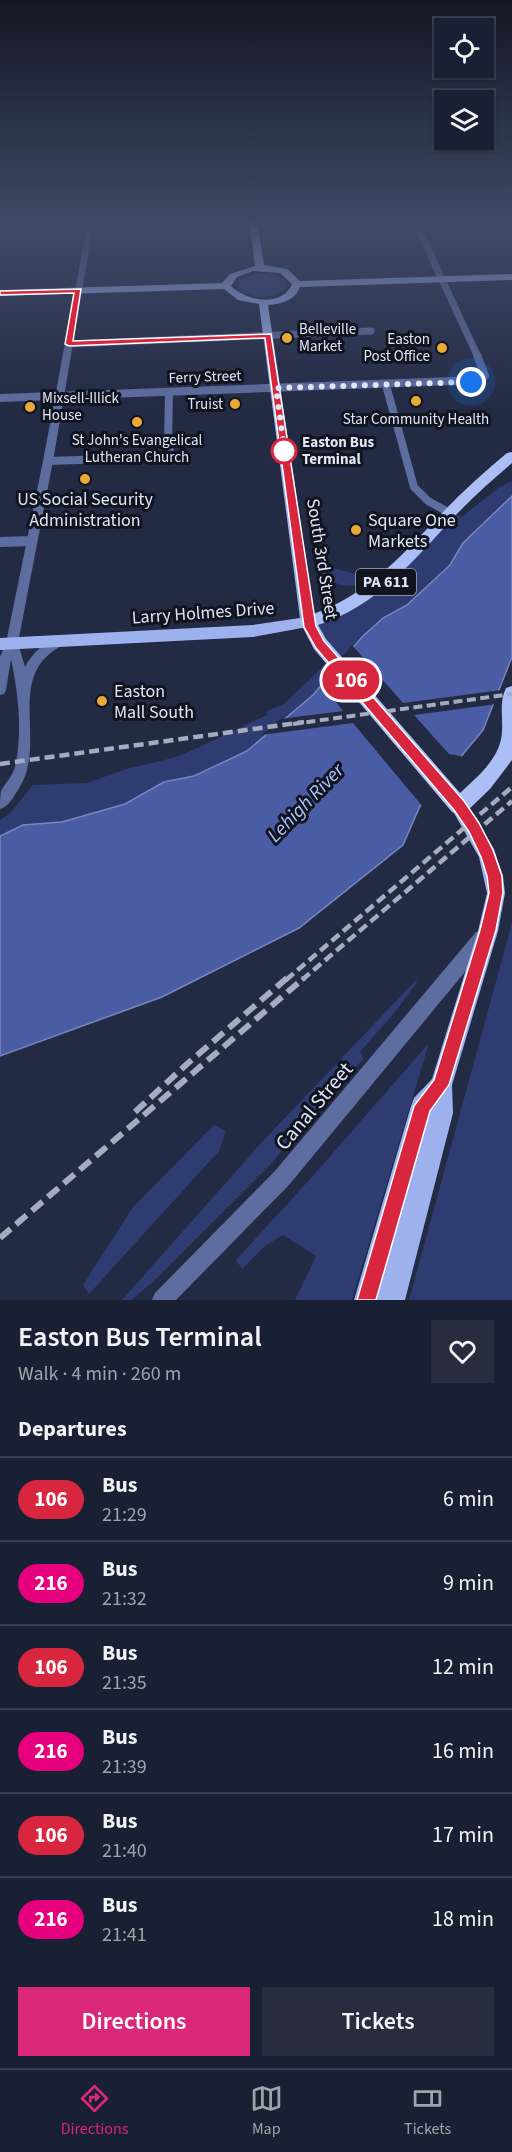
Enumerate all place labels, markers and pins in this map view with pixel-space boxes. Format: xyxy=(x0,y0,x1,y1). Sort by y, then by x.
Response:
place label: Belleville Market xyxy=(299,319,356,357)
place label: Easton Post Office xyxy=(363,329,430,367)
marker: Belleville Market xyxy=(280,331,294,345)
marker: Easton Post Office xyxy=(435,341,449,355)
place label: Mixsell-Illick House xyxy=(42,388,119,426)
place label: Truist xyxy=(188,394,223,415)
marker: Star Community Health xyxy=(409,394,423,408)
marker: Truist xyxy=(228,397,242,411)
marker: Mixsell-Illick House xyxy=(23,400,37,414)
place label: Star Community Health xyxy=(343,409,489,430)
marker: St John's Evangelical Lutheran Church xyxy=(130,415,144,429)
place label: St John's Evangelical Lutheran Church xyxy=(72,430,203,468)
place label: Easton Bus Terminal xyxy=(302,432,374,470)
marker: Easton Bus Terminal xyxy=(271,438,297,464)
marker: US Social Security Administration xyxy=(78,472,92,486)
place label: US Social Security Administration xyxy=(17,487,153,533)
place label: Square One Markets xyxy=(368,508,456,554)
marker: Square One Markets xyxy=(349,523,363,537)
place label: Easton Mall South xyxy=(114,679,194,725)
marker: Easton Mall South xyxy=(95,694,109,708)

